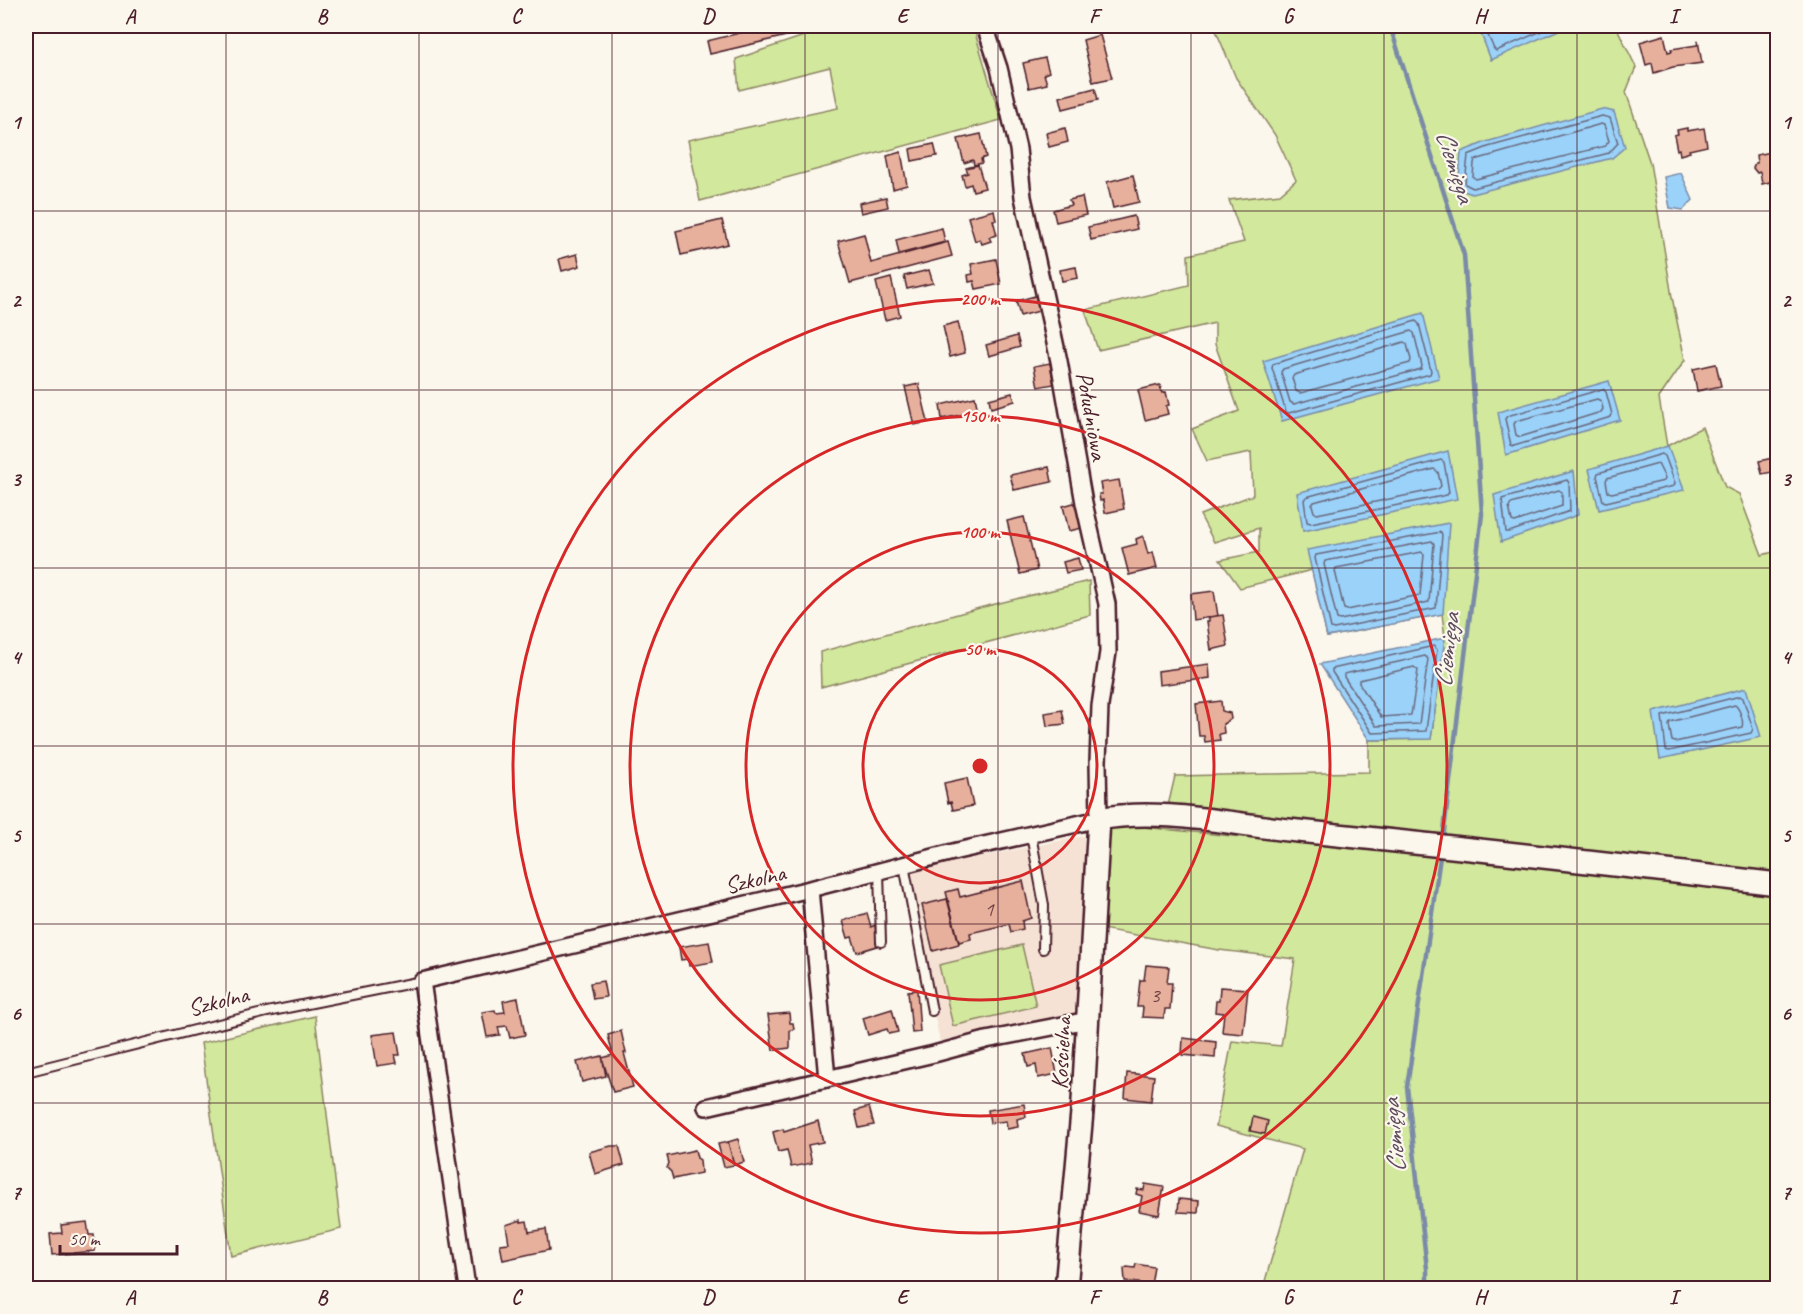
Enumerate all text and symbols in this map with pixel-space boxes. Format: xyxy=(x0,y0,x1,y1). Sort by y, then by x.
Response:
text: A xyxy=(125,4,137,29)
text: B xyxy=(317,4,329,29)
text: C xyxy=(511,4,523,29)
text: D xyxy=(702,4,716,29)
text: E xyxy=(897,4,911,29)
text: F xyxy=(1089,4,1103,29)
text: G xyxy=(1283,4,1296,29)
text: H xyxy=(1474,4,1489,29)
text: I xyxy=(1669,4,1682,29)
text: 1 xyxy=(12,110,23,135)
text: 1 xyxy=(1782,110,1793,135)
water label: Ciemięga xyxy=(1428,126,1483,209)
text: 2 xyxy=(12,288,23,313)
text: 200 m xyxy=(961,288,1001,310)
text: 2 xyxy=(1782,288,1793,313)
street label: Południowa xyxy=(1069,369,1115,464)
text: 150 m xyxy=(961,405,1001,427)
text: 3 xyxy=(12,467,23,492)
text: 3 xyxy=(1782,467,1793,492)
text: 100 m xyxy=(961,521,1001,543)
water label: Ciemięga xyxy=(1426,609,1468,689)
text: 50 m xyxy=(965,638,997,660)
text: 4 xyxy=(12,645,24,670)
text: 4 xyxy=(1782,645,1794,670)
centre of rings xyxy=(970,756,990,776)
text: 5 xyxy=(12,823,23,848)
text: 5 xyxy=(1782,823,1793,848)
street label: Szkolna xyxy=(722,857,790,901)
house number: 1 xyxy=(984,896,995,922)
street label: Szkolna xyxy=(185,979,253,1023)
house number: 3 xyxy=(1150,982,1161,1008)
text: 6 xyxy=(11,1001,22,1026)
text: 6 xyxy=(1781,1001,1792,1026)
street label: Kościelna xyxy=(1044,1014,1078,1090)
water label: Ciemięga xyxy=(1374,1095,1413,1174)
text: 7 xyxy=(12,1180,23,1205)
text: 7 xyxy=(1782,1180,1793,1205)
scale bar xyxy=(60,1218,177,1256)
text: 50 m xyxy=(69,1228,102,1250)
text: A xyxy=(125,1285,137,1310)
text: B xyxy=(317,1285,329,1310)
text: C xyxy=(511,1285,523,1310)
text: D xyxy=(702,1285,716,1310)
text: E xyxy=(897,1285,911,1310)
text: F xyxy=(1089,1285,1103,1310)
text: G xyxy=(1283,1285,1296,1310)
text: H xyxy=(1474,1285,1489,1310)
text: I xyxy=(1669,1285,1682,1310)

